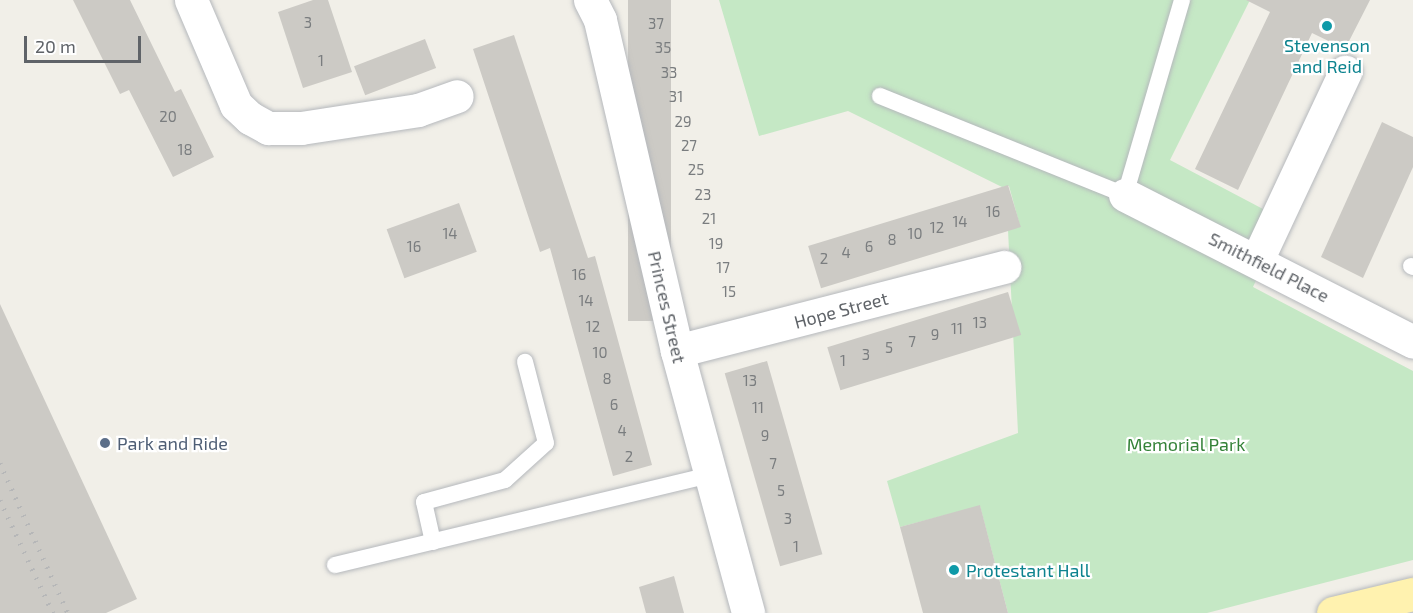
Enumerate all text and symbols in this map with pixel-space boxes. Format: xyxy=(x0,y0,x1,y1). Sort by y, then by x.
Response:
house number: 3 xyxy=(304,14,312,32)
house number: 37 xyxy=(648,15,664,33)
marker: Stevenson and Reid xyxy=(1320,19,1334,33)
scale bar xyxy=(27,24,144,62)
text: 20 m xyxy=(35,35,76,57)
place label: Stevenson and Reid xyxy=(1284,35,1370,78)
house number: 35 xyxy=(655,39,671,57)
house number: 1 xyxy=(318,52,324,70)
house number: 33 xyxy=(661,64,677,82)
house number: 31 xyxy=(669,88,683,106)
house number: 20 xyxy=(159,108,177,126)
house number: 29 xyxy=(674,113,692,131)
house number: 27 xyxy=(681,137,697,155)
house number: 18 xyxy=(177,141,193,159)
house number: 25 xyxy=(688,161,704,179)
house number: 23 xyxy=(695,186,711,204)
house number: 16 xyxy=(986,203,1000,221)
house number: 21 xyxy=(702,210,716,228)
house number: 14 xyxy=(952,213,968,231)
house number: 12 xyxy=(930,219,944,237)
house number: 14 xyxy=(442,225,458,243)
house number: 10 xyxy=(907,225,923,243)
street label: Smithfield Place xyxy=(1205,227,1333,307)
house number: 8 xyxy=(887,231,897,249)
house number: 19 xyxy=(709,235,723,253)
house number: 16 xyxy=(407,238,421,256)
house number: 6 xyxy=(865,238,873,256)
house number: 4 xyxy=(841,244,851,262)
street label: Princes Street xyxy=(644,249,690,365)
house number: 2 xyxy=(820,250,828,268)
house number: 17 xyxy=(716,259,730,277)
house number: 16 xyxy=(572,266,586,284)
house number: 15 xyxy=(722,283,736,301)
street label: Hope Street xyxy=(792,287,890,333)
house number: 14 xyxy=(578,292,594,310)
house number: 13 xyxy=(973,314,987,332)
house number: 12 xyxy=(586,318,600,336)
house number: 11 xyxy=(951,320,963,338)
house number: 9 xyxy=(931,326,939,344)
house number: 7 xyxy=(908,333,916,351)
house number: 5 xyxy=(885,339,893,357)
house number: 10 xyxy=(592,344,608,362)
house number: 3 xyxy=(862,346,870,364)
house number: 1 xyxy=(840,352,846,370)
house number: 8 xyxy=(602,370,612,388)
house number: 13 xyxy=(743,372,757,390)
house number: 6 xyxy=(610,396,618,414)
house number: 11 xyxy=(752,399,764,417)
house number: 4 xyxy=(617,422,627,440)
house number: 9 xyxy=(761,427,769,445)
place label: Park and Ride xyxy=(117,432,228,454)
park label: Memorial Park xyxy=(1126,433,1246,455)
marker: Park and Ride xyxy=(98,436,112,450)
house number: 2 xyxy=(625,448,633,466)
house number: 7 xyxy=(769,455,777,473)
house number: 5 xyxy=(777,482,785,500)
house number: 3 xyxy=(784,510,792,528)
house number: 1 xyxy=(793,538,799,556)
place label: Protestant Hall xyxy=(966,559,1090,581)
marker: Protestant Hall xyxy=(947,563,961,577)

